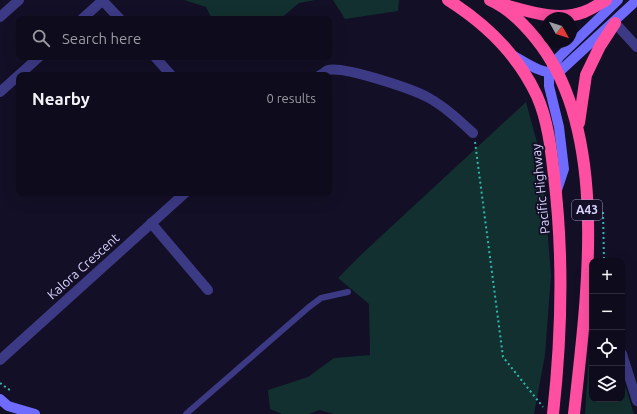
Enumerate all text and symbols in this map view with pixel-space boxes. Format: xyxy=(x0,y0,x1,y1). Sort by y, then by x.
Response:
north arrow xyxy=(541,12,577,48)
search box xyxy=(16,16,332,60)
icon: search xyxy=(30,27,52,49)
text: Search here xyxy=(62,30,141,47)
text: Nearby xyxy=(32,89,90,108)
text: 0 results xyxy=(266,91,316,105)
street label: Pacific Highway xyxy=(528,143,552,235)
road number: A43 xyxy=(572,200,602,220)
street label: Kalora Crescent xyxy=(44,230,122,302)
map controls xyxy=(589,258,625,402)
button: + xyxy=(589,258,625,294)
button: − xyxy=(589,294,625,330)
button: locate xyxy=(589,330,625,366)
button: layers xyxy=(589,366,625,402)

